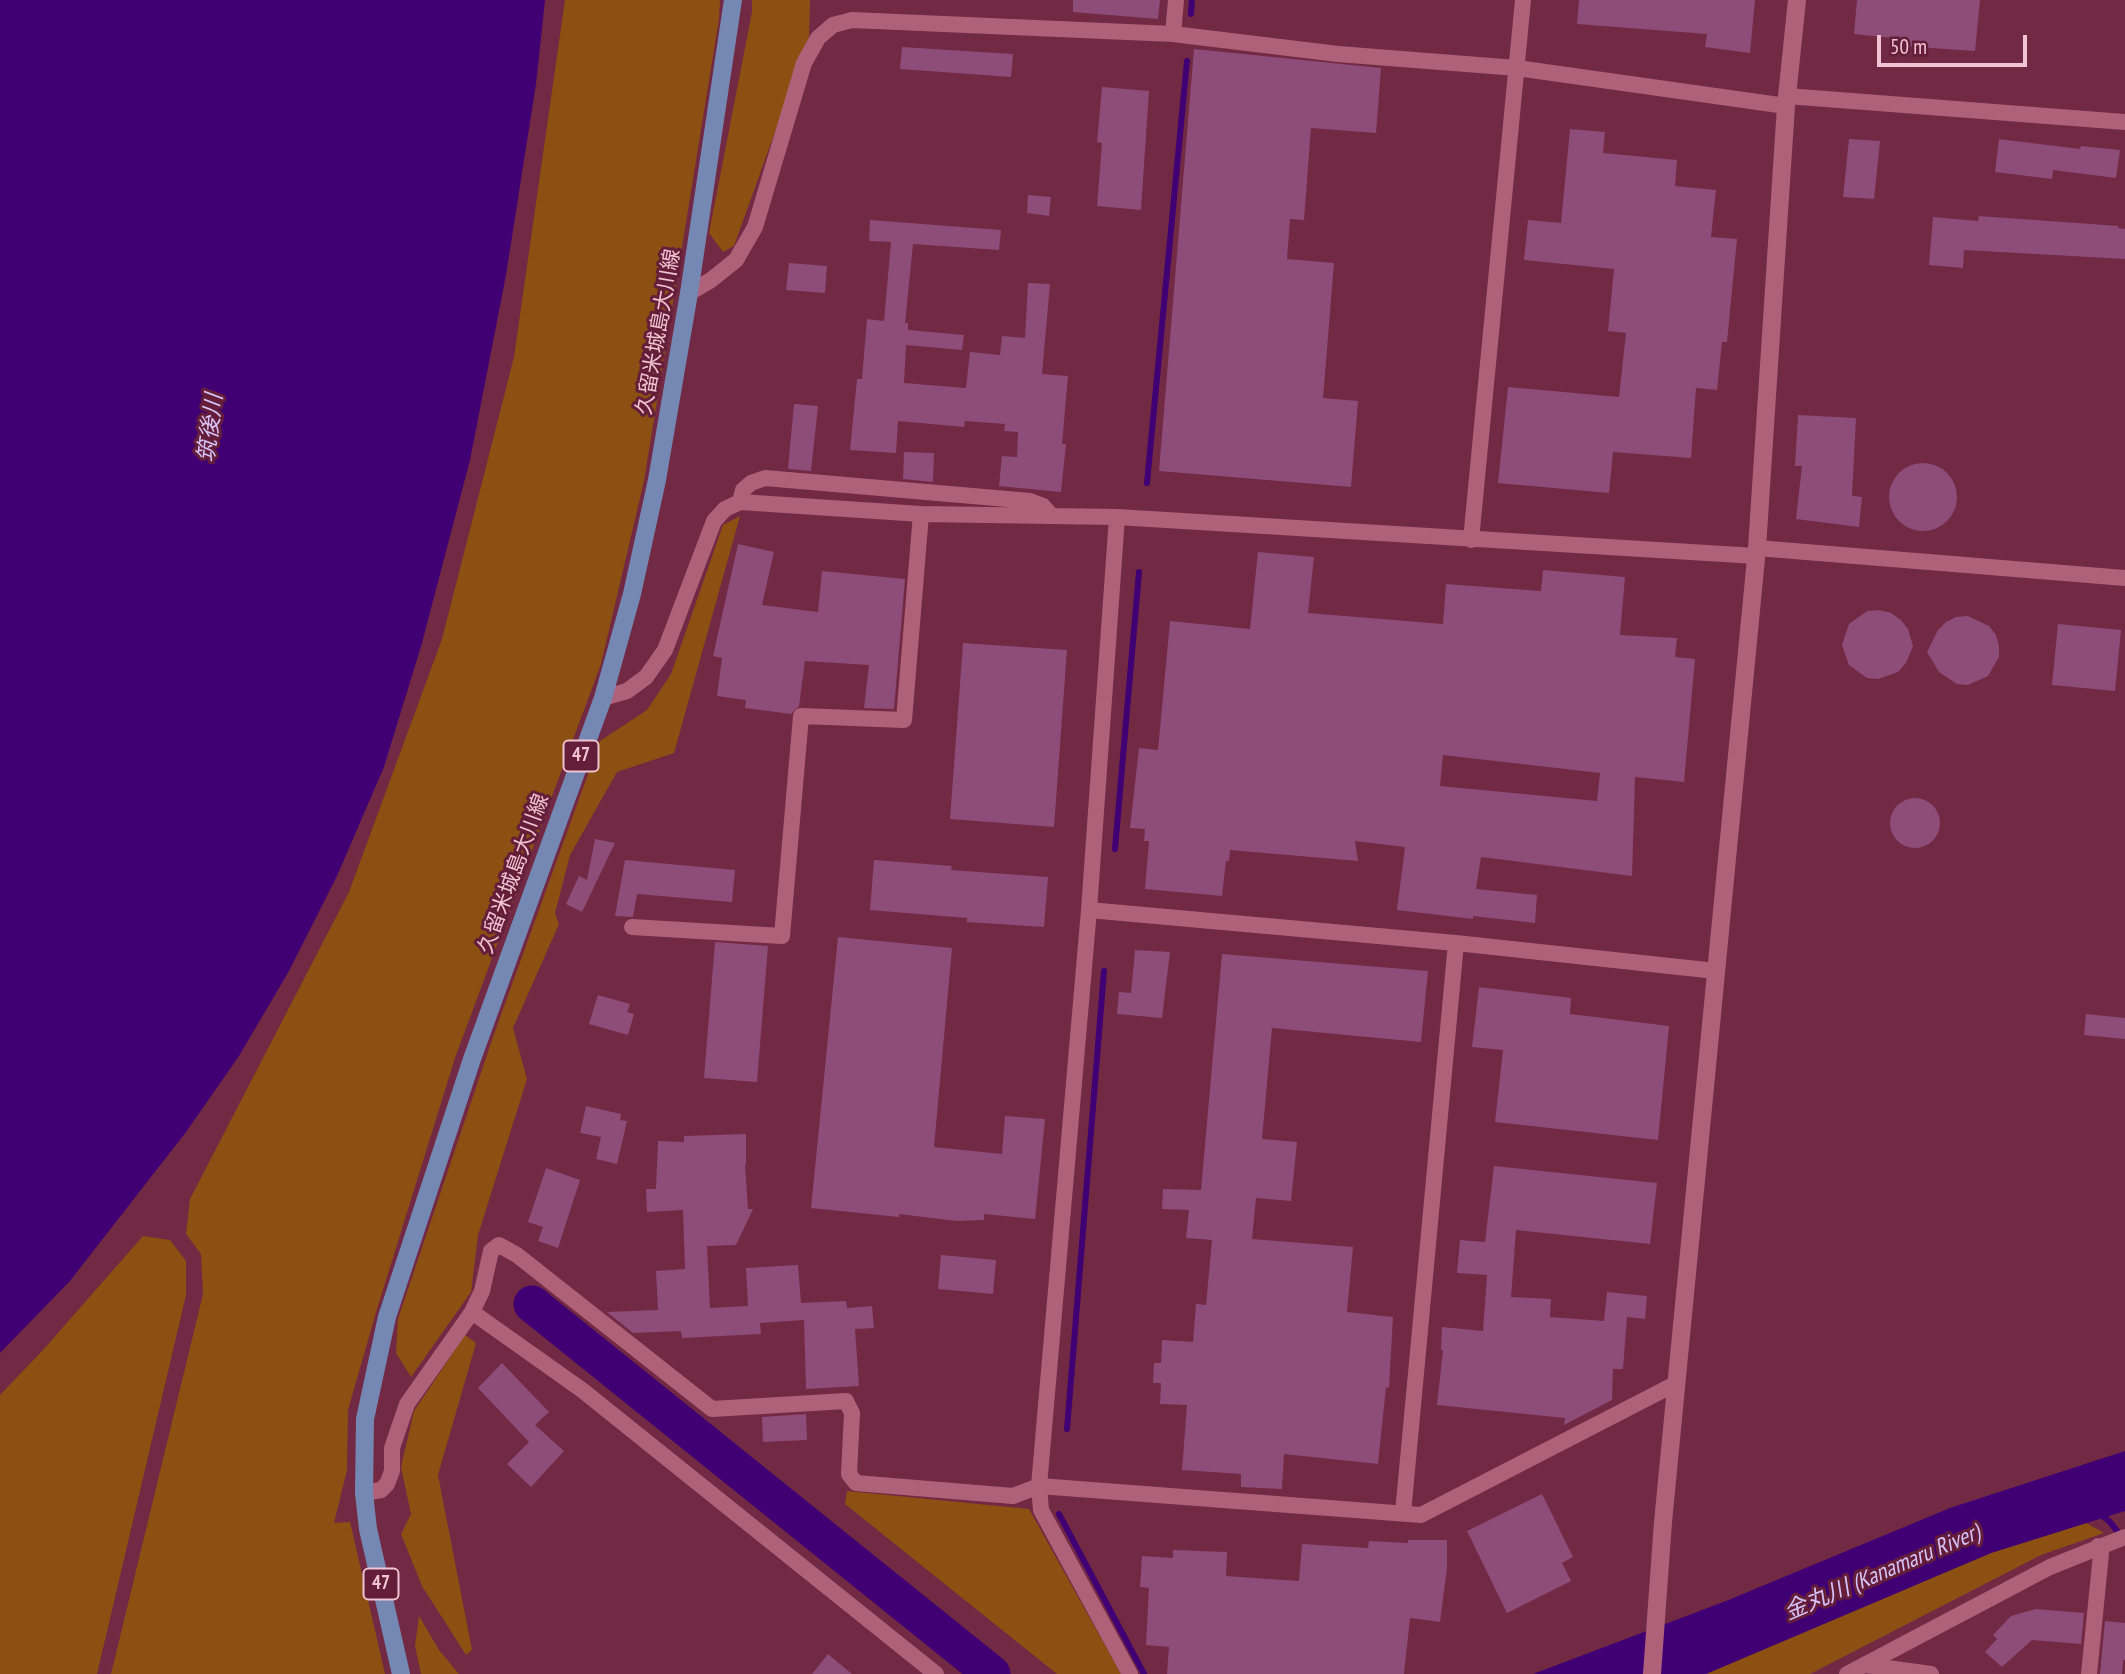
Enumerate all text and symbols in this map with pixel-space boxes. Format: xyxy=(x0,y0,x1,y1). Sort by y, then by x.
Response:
scale bar xyxy=(1880,21,2030,65)
text: 50 m xyxy=(1890,33,1927,60)
street label: 久留米城島大川線 xyxy=(632,247,686,417)
water label: 筑後川 xyxy=(193,392,229,464)
road number: 47 xyxy=(564,740,598,772)
street label: 久留米城島大川線 xyxy=(473,791,555,957)
water label: 金丸川 (Kanamaru River) xyxy=(1780,1519,1984,1627)
road number: 47 xyxy=(364,1568,398,1600)

